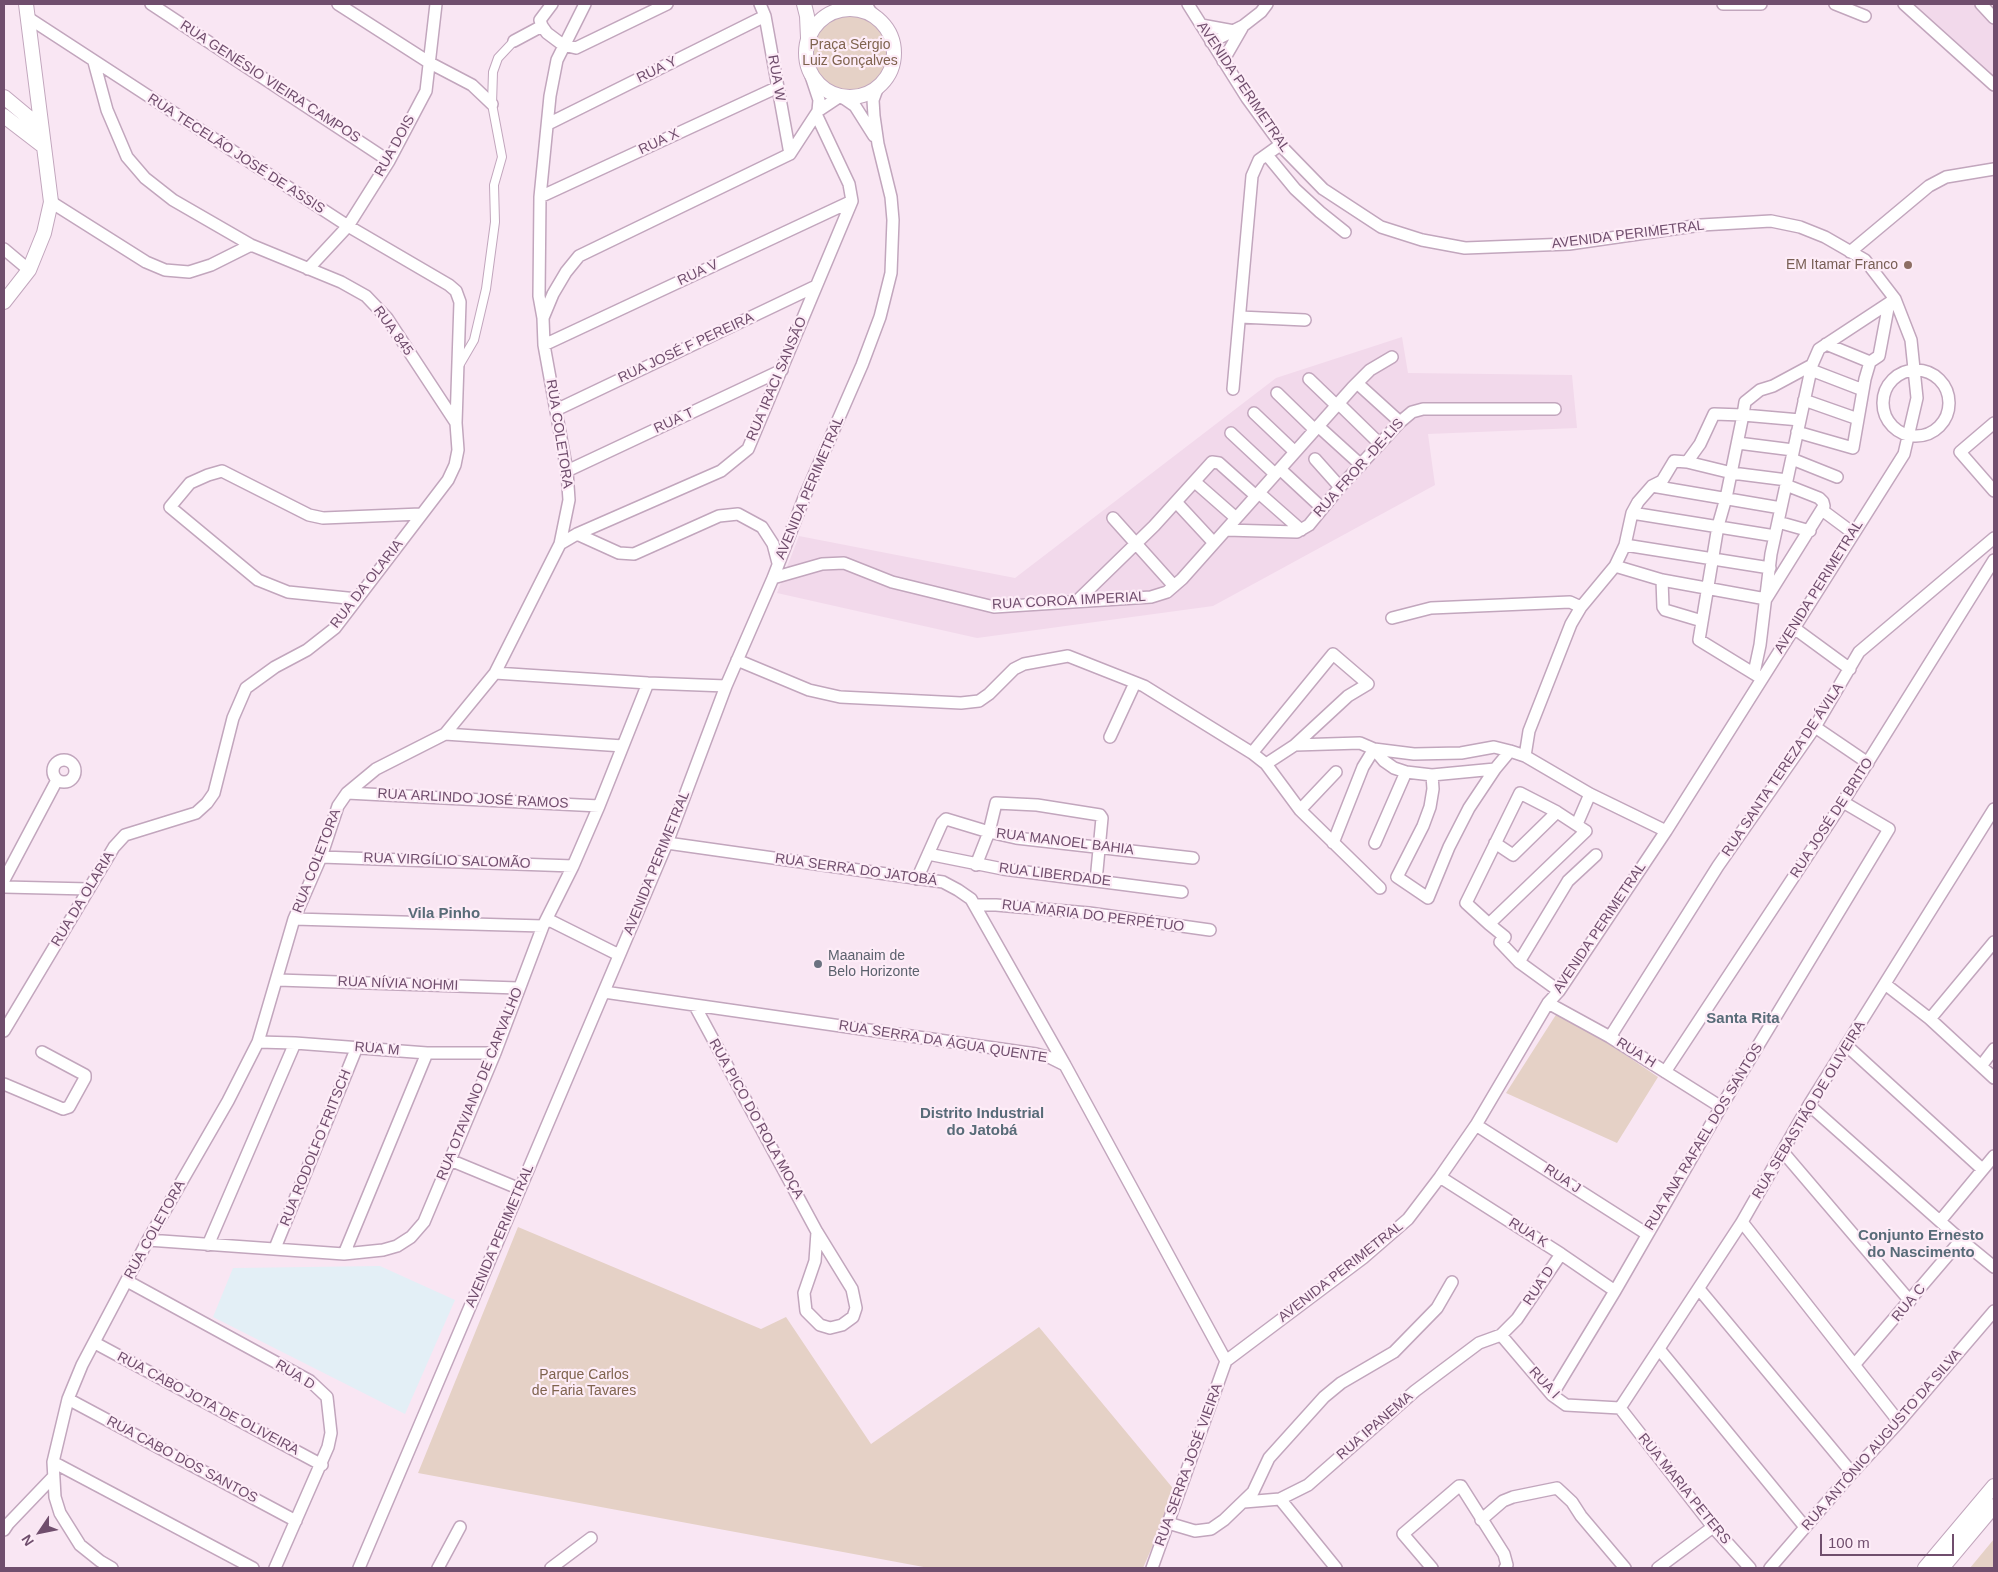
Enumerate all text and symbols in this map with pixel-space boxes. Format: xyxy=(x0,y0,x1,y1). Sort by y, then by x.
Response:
street label: RUA GENÉSIO VIEIRA CAMPOS xyxy=(177,17,363,147)
street label: AVENIDA PERIMETRAL xyxy=(1193,19,1293,155)
park label: Praça Sérgio Luiz Gonçalves xyxy=(802,37,898,70)
street label: RUA Y xyxy=(634,53,680,87)
street label: RUA W xyxy=(764,54,788,102)
street label: RUA TECELÃO JOSÉ DE ASSIS xyxy=(144,90,328,218)
street label: RUA DOIS xyxy=(371,112,419,180)
street label: RUA X xyxy=(636,125,682,159)
street label: AVENIDA PERIMETRAL xyxy=(1551,217,1705,253)
street label: RUA V xyxy=(675,256,721,290)
place label: EM Itamar Franco xyxy=(1786,257,1898,273)
marker: EM Itamar Franco xyxy=(1902,259,1914,271)
street label: RUA 845 xyxy=(370,303,416,359)
street label: RUA JOSÉ F PEREIRA xyxy=(615,309,757,387)
street label: RUA IRACI SANSÃO xyxy=(743,314,811,444)
street label: RUA COLETORA xyxy=(542,378,576,490)
street label: RUA T xyxy=(651,405,697,437)
street label: AVENIDA PERIMETRAL xyxy=(772,414,848,562)
street label: RUA FROR -DE-LIS xyxy=(1310,415,1408,521)
street label: AVENIDA PERIMETRAL xyxy=(1771,517,1867,657)
street label: RUA DA OLARIA xyxy=(327,536,407,632)
street label: RUA COROA IMPERIAL xyxy=(992,589,1146,613)
street label: RUA SANTA TEREZA DE ÁVILA xyxy=(1719,680,1847,860)
street label: RUA JOSÉ DE BRITO xyxy=(1787,755,1877,881)
street label: RUA ARLINDO JOSÉ RAMOS xyxy=(377,786,569,812)
street label: AVENIDA PERIMETRAL xyxy=(620,789,694,937)
street label: RUA COLETORA xyxy=(289,807,345,915)
street label: RUA MANOEL BAHIA xyxy=(995,825,1135,859)
street label: RUA DA OLARIA xyxy=(48,848,118,950)
street label: RUA VIRGÍLIO SALOMÃO xyxy=(363,850,531,872)
street label: RUA SERRA DO JATOBÁ xyxy=(774,850,938,890)
street label: RUA LIBERDADE xyxy=(998,860,1112,890)
street label: AVENIDA PERIMETRAL xyxy=(1550,860,1650,996)
street label: RUA MARIA DO PERPÉTUO xyxy=(1001,896,1185,936)
district label: Vila Pinho xyxy=(408,905,480,923)
place label: Maanaim de Belo Horizonte xyxy=(828,948,920,980)
marker: Maanaim de Belo Horizonte xyxy=(812,958,824,970)
street label: RUA NÍVIA NOHMI xyxy=(337,974,459,994)
street label: RUA OTAVIANO DE CARVALHO xyxy=(434,985,526,1183)
district label: Santa Rita xyxy=(1706,1010,1780,1028)
street label: RUA SERRA DA ÁGUA QUENTE xyxy=(838,1017,1048,1067)
street label: RUA SEBASTIÃO DE OLIVEIRA xyxy=(1749,1018,1869,1202)
street label: RUA H xyxy=(1613,1034,1659,1072)
street label: RUA PICO DO ROLA MOÇA xyxy=(705,1036,807,1202)
street label: RUA M xyxy=(354,1039,400,1059)
street label: RUA ANA RAFAEL DOS SANTOS xyxy=(1641,1040,1767,1234)
street label: RUA RODOLFO FRITSCH xyxy=(277,1067,355,1229)
district label: Distrito Industrial do Jatobá xyxy=(920,1105,1044,1140)
street label: RUA J xyxy=(1540,1161,1584,1197)
street label: AVENIDA PERIMETRAL xyxy=(462,1162,538,1310)
street label: RUA COLETORA xyxy=(121,1178,189,1282)
street label: RUA K xyxy=(1505,1215,1551,1251)
street label: AVENIDA PERIMETRAL xyxy=(1275,1218,1407,1326)
district label: Conjunto Ernesto do Nascimento xyxy=(1858,1227,1984,1262)
street label: RUA D xyxy=(1520,1263,1558,1309)
street label: RUA C xyxy=(1889,1281,1929,1325)
street label: RUA ANTÔNIO AUGUSTO DA SILVA xyxy=(1799,1346,1965,1534)
street label: RUA CABO JOTA DE OLIVEIRA xyxy=(114,1349,302,1459)
street label: RUA D xyxy=(272,1356,318,1394)
street label: RUA I xyxy=(1525,1364,1563,1402)
park label: Parque Carlos de Faria Tavares xyxy=(532,1367,636,1400)
street label: RUA SERRA JOSÉ VIEIRA xyxy=(1152,1381,1226,1549)
street label: RUA IPANEMA xyxy=(1333,1388,1417,1464)
street label: RUA CABO DOS SANTOS xyxy=(104,1413,260,1507)
street label: RUA MARIA PETERS xyxy=(1634,1430,1734,1548)
north arrow xyxy=(15,1507,65,1557)
scale bar xyxy=(1823,1524,1957,1556)
text: N xyxy=(18,1532,37,1549)
text: 100 m xyxy=(1828,1534,1870,1551)

